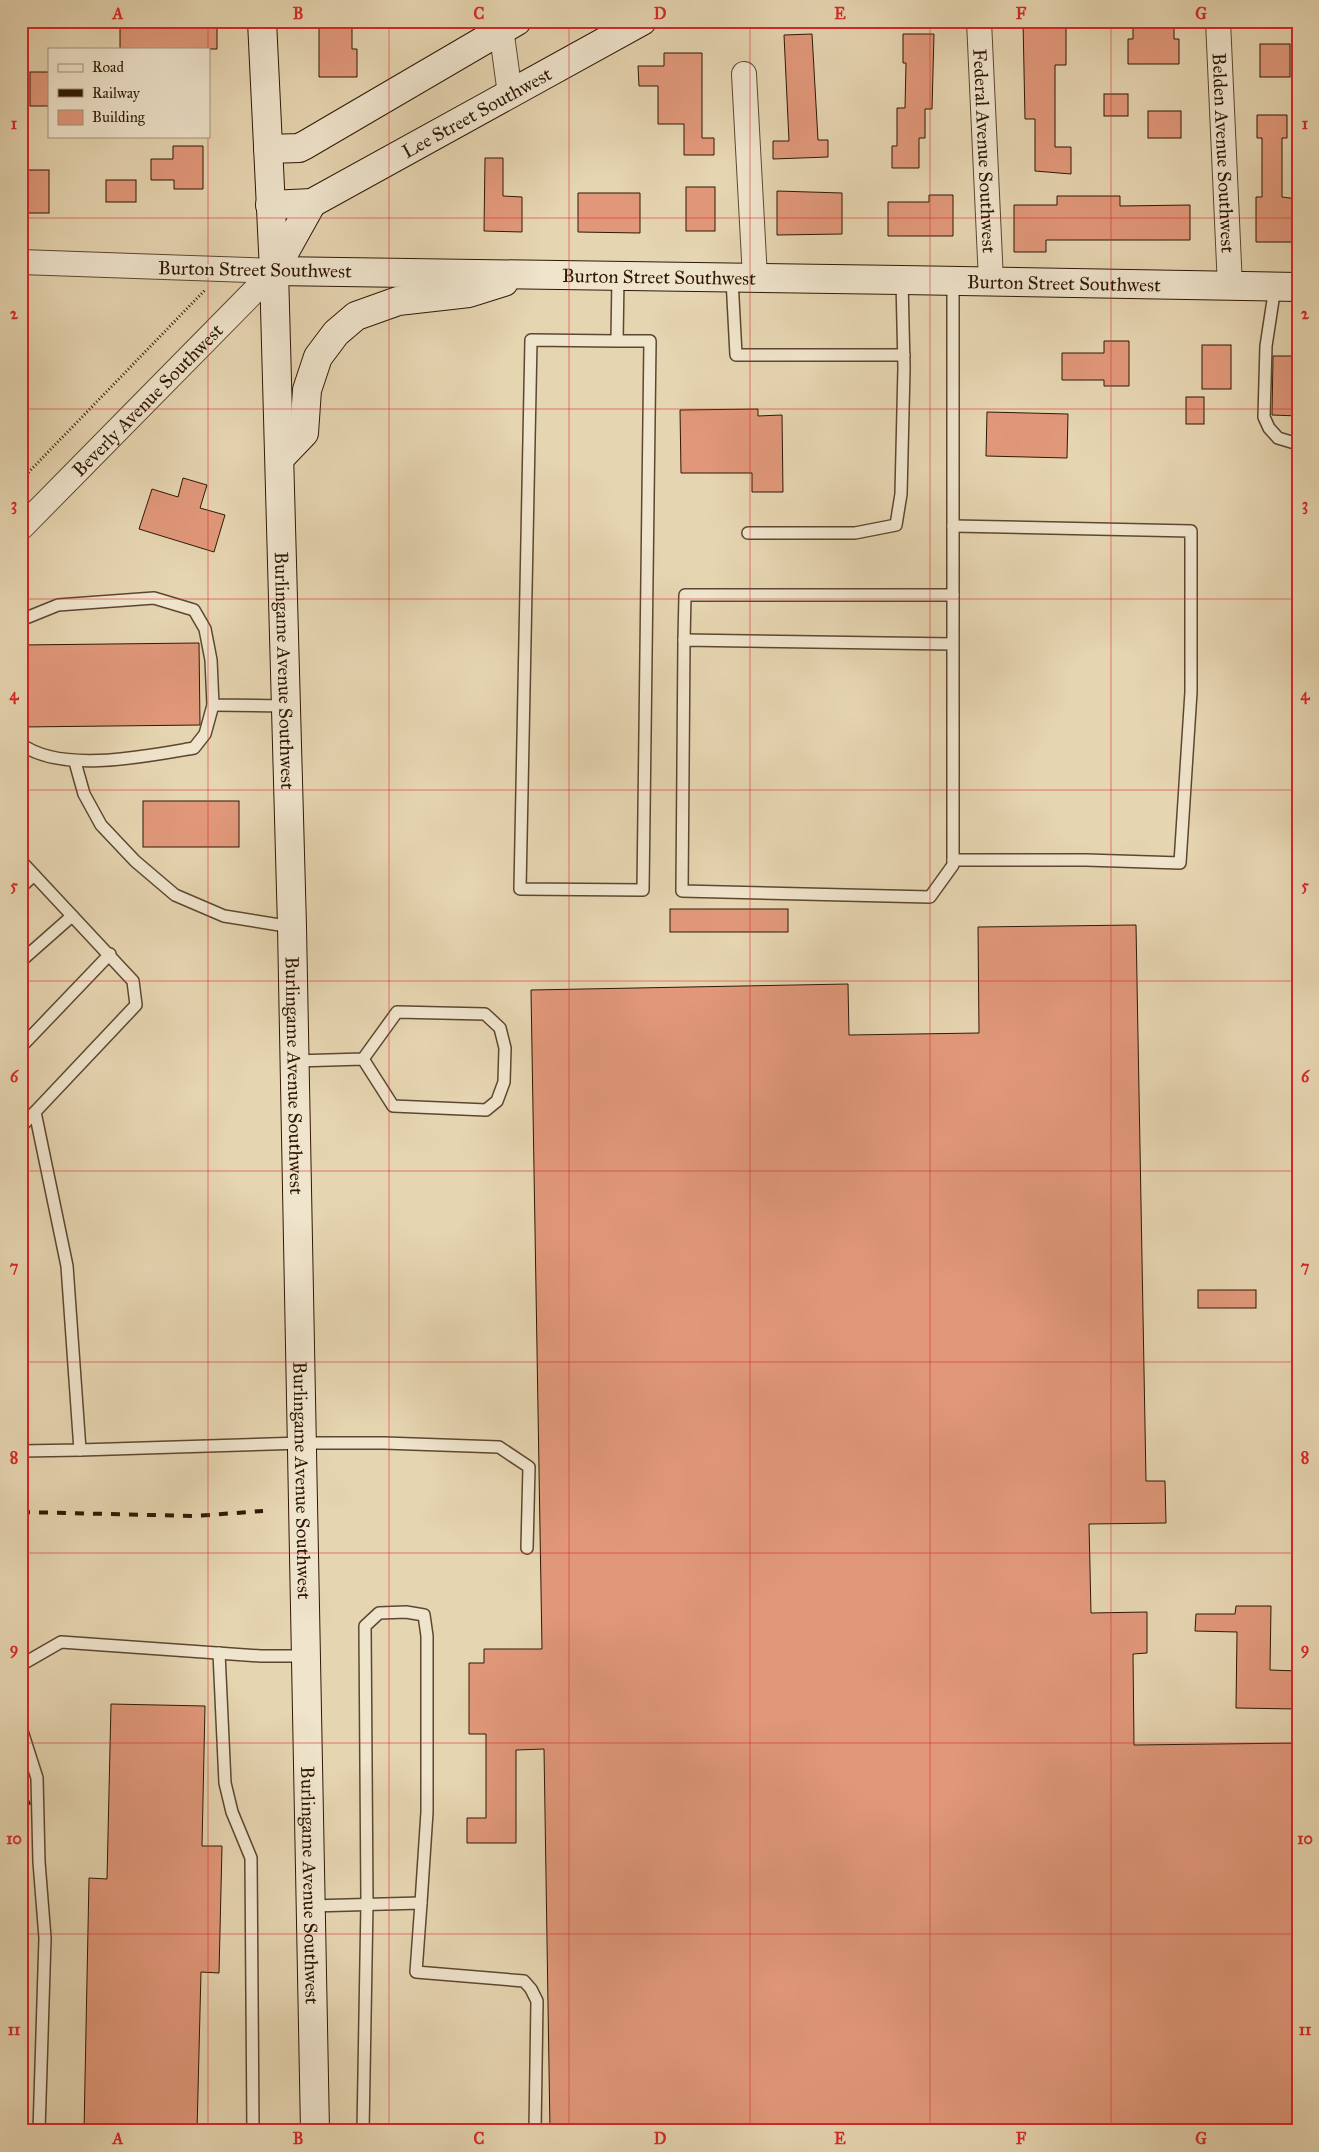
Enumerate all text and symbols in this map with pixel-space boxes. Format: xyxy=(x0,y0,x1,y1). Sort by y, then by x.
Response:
text: A xyxy=(112,4,124,23)
text: B xyxy=(293,4,303,23)
text: C xyxy=(474,4,485,23)
text: D xyxy=(654,4,667,23)
text: E xyxy=(834,4,846,23)
text: F xyxy=(1016,4,1027,23)
text: G xyxy=(1195,4,1207,23)
legend xyxy=(48,48,210,138)
street label: Federal Avenue Southwest xyxy=(968,48,1001,254)
street label: Belden Avenue Southwest xyxy=(1207,52,1239,254)
text: Road xyxy=(92,58,124,76)
street label: Lee Street Southwest xyxy=(398,62,556,163)
text: Railway xyxy=(92,84,141,102)
text: Building xyxy=(92,108,146,126)
text: 1 xyxy=(11,114,18,133)
text: 1 xyxy=(1302,114,1309,133)
street label: Burton Street Southwest xyxy=(158,256,352,283)
street label: Burton Street Southwest xyxy=(562,264,756,290)
street label: Burton Street Southwest xyxy=(967,270,1161,297)
text: 2 xyxy=(10,304,19,323)
text: 2 xyxy=(1301,304,1310,323)
street label: Beverly Avenue Southwest xyxy=(68,319,228,481)
text: 3 xyxy=(11,495,17,515)
text: 3 xyxy=(1302,495,1308,515)
street label: Burlingame Avenue Southwest xyxy=(270,551,299,790)
text: 4 xyxy=(10,685,20,705)
text: 4 xyxy=(1301,685,1311,705)
text: 5 xyxy=(10,876,18,895)
text: 5 xyxy=(1301,876,1309,895)
street label: Burlingame Avenue Southwest xyxy=(281,956,308,1195)
text: 6 xyxy=(10,1067,19,1086)
text: 6 xyxy=(1301,1067,1310,1086)
text: 7 xyxy=(10,1257,19,1276)
text: 7 xyxy=(1301,1257,1310,1276)
street label: Burlingame Avenue Southwest xyxy=(288,1361,316,1600)
text: 8 xyxy=(10,1448,18,1467)
text: 8 xyxy=(1301,1448,1309,1467)
text: 9 xyxy=(10,1639,18,1659)
text: 9 xyxy=(1301,1639,1309,1659)
street label: Burlingame Avenue Southwest xyxy=(296,1766,324,2005)
text: 10 xyxy=(6,1829,22,1848)
text: 10 xyxy=(1297,1829,1313,1848)
text: 11 xyxy=(8,2020,21,2039)
text: 11 xyxy=(1299,2020,1312,2039)
text: A xyxy=(112,2129,124,2148)
text: B xyxy=(293,2129,303,2148)
text: C xyxy=(474,2129,485,2148)
text: D xyxy=(654,2129,667,2148)
text: E xyxy=(834,2129,846,2148)
text: F xyxy=(1016,2129,1027,2148)
text: G xyxy=(1195,2129,1207,2148)

